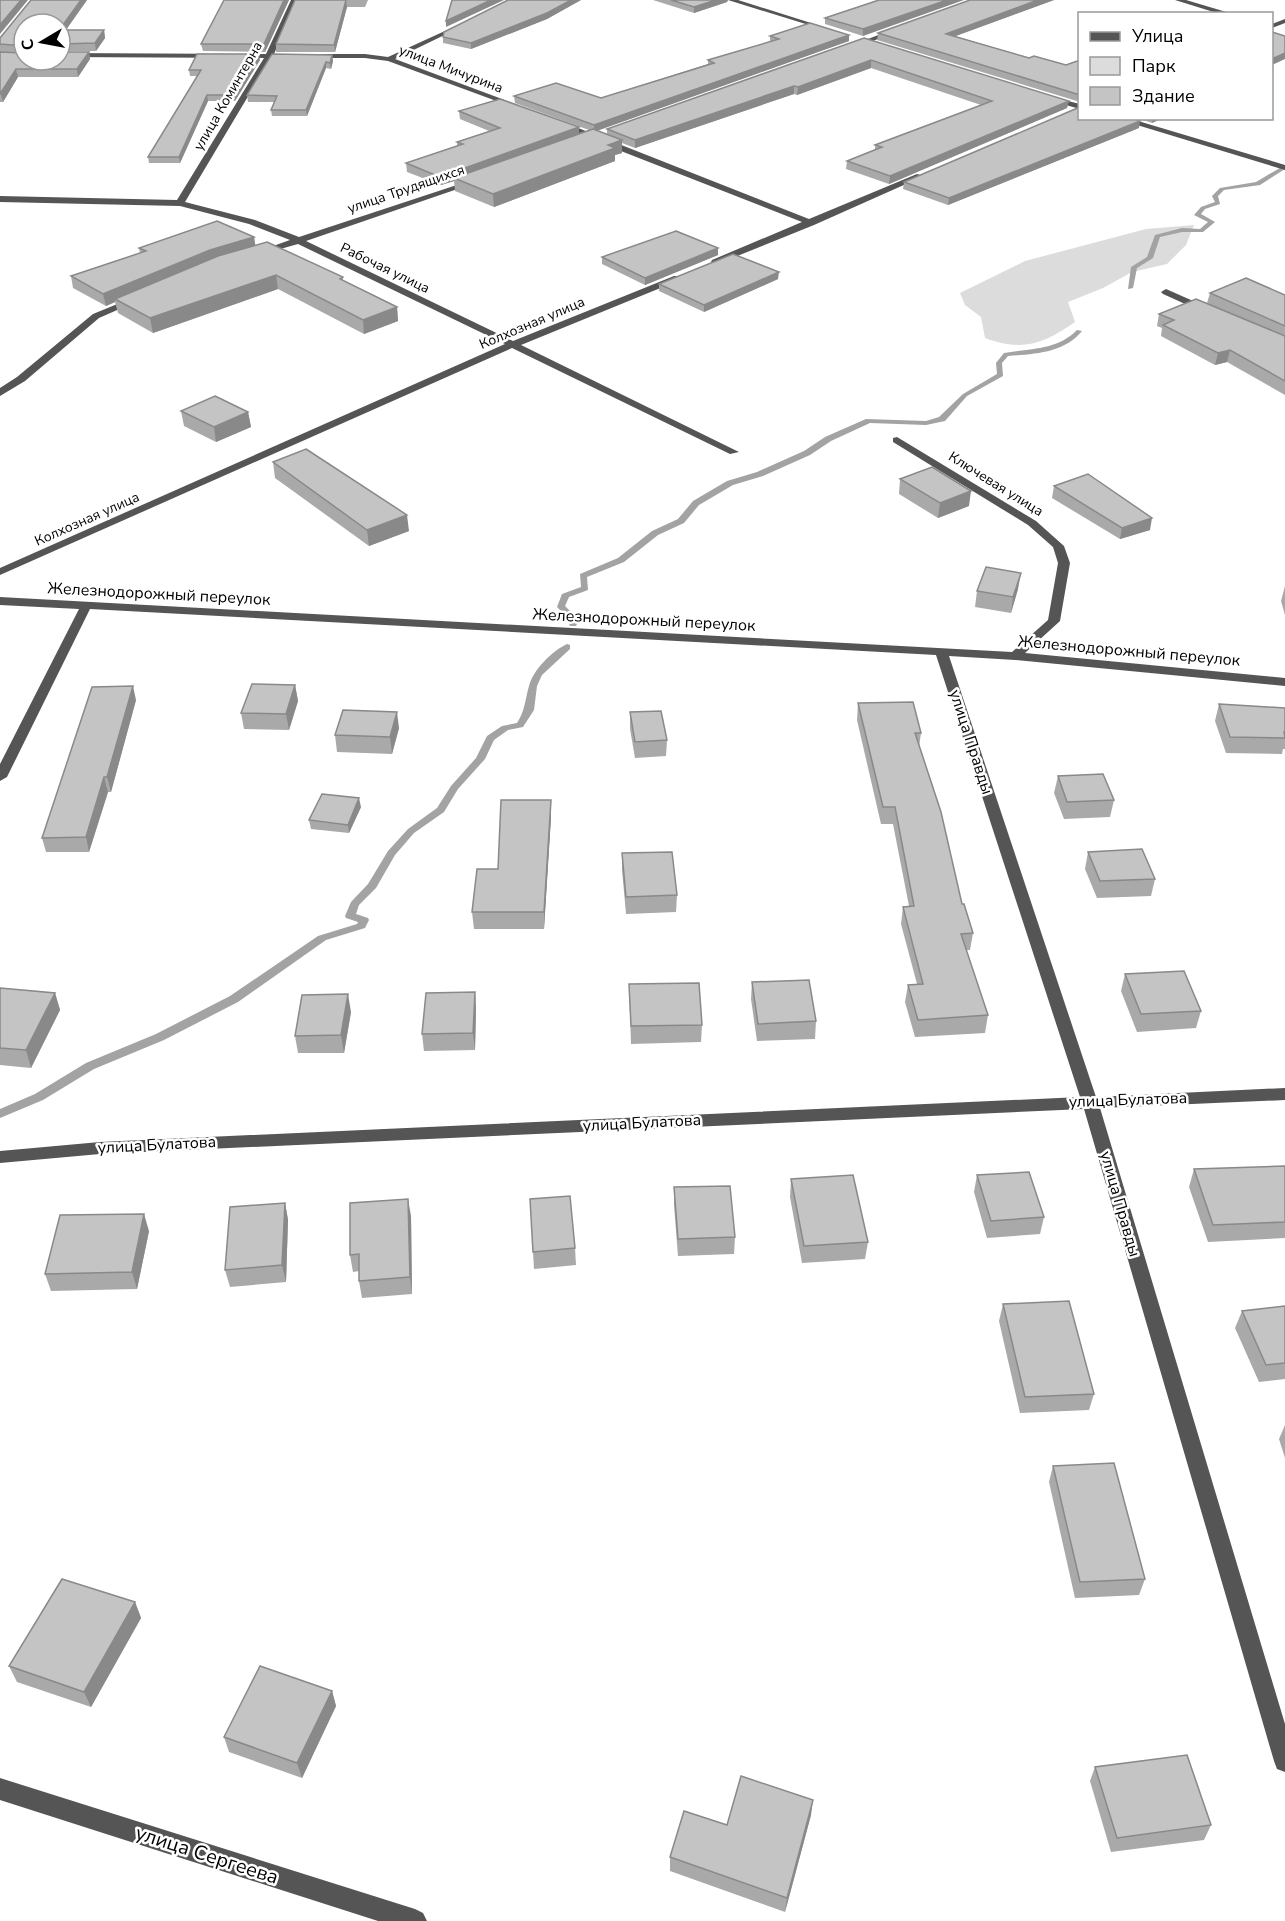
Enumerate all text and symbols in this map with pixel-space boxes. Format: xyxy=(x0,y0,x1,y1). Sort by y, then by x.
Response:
north arrow xyxy=(12,12,72,72)
legend xyxy=(1078,12,1273,120)
text: Улица xyxy=(1131,24,1183,48)
text: С xyxy=(16,37,40,52)
street label: улица Коминтерна xyxy=(189,38,267,154)
street label: улица Мичурина xyxy=(396,40,506,98)
text: Парк xyxy=(1132,54,1176,78)
text: Здание xyxy=(1132,84,1195,108)
street label: улица Трудящихся xyxy=(345,160,467,218)
street label: Рабочая улица xyxy=(337,238,433,298)
street label: Колхозная улица xyxy=(476,292,588,354)
street label: Ключевая улица xyxy=(945,447,1047,521)
street label: Колхозная улица xyxy=(32,487,142,551)
street label: Железнодорожный переулок xyxy=(47,577,272,611)
street label: Железнодорожный переулок xyxy=(532,603,757,637)
street label: Железнодорожный переулок xyxy=(1017,630,1242,672)
street label: улица Правды xyxy=(944,687,998,797)
street label: улица Булатова xyxy=(1068,1087,1188,1113)
street label: улица Булатова xyxy=(582,1109,702,1137)
street label: улица Булатова xyxy=(97,1131,217,1159)
street label: улица Правды xyxy=(1094,1149,1146,1259)
street label: улица Сергеева xyxy=(132,1819,282,1891)

